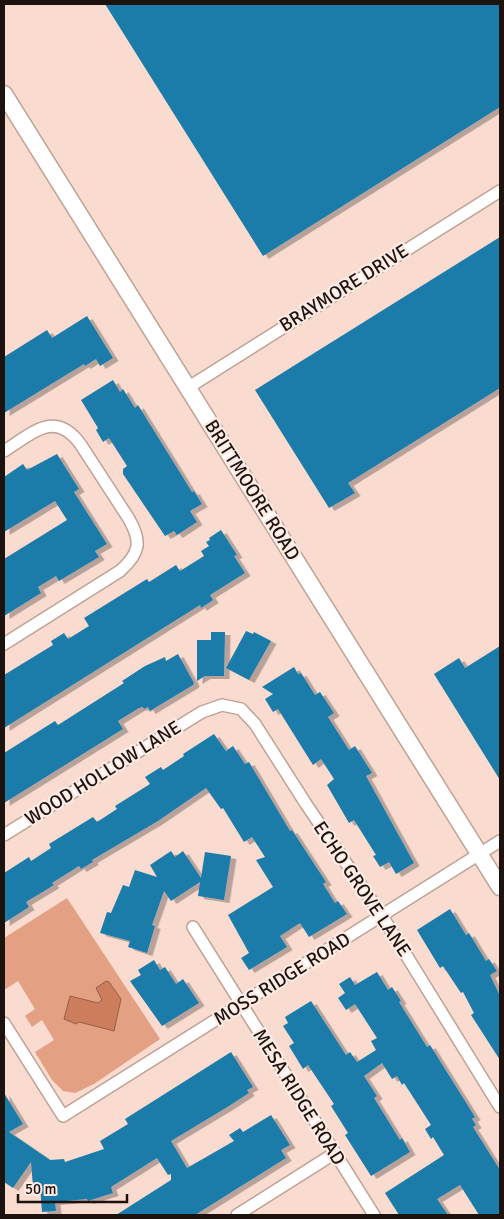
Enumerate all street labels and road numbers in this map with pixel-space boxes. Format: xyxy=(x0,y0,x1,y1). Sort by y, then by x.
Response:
street label: BRAYMORE DRIVE xyxy=(275,239,413,337)
street label: BRITTMOORE ROAD xyxy=(199,415,305,565)
street label: WOOD HOLLOW LANE xyxy=(20,715,186,831)
street label: ECHO GROVE LANE xyxy=(308,817,416,961)
street label: MOSS RIDGE ROAD xyxy=(209,927,355,1031)
street label: MESA RIDGE ROAD xyxy=(247,1024,351,1170)

